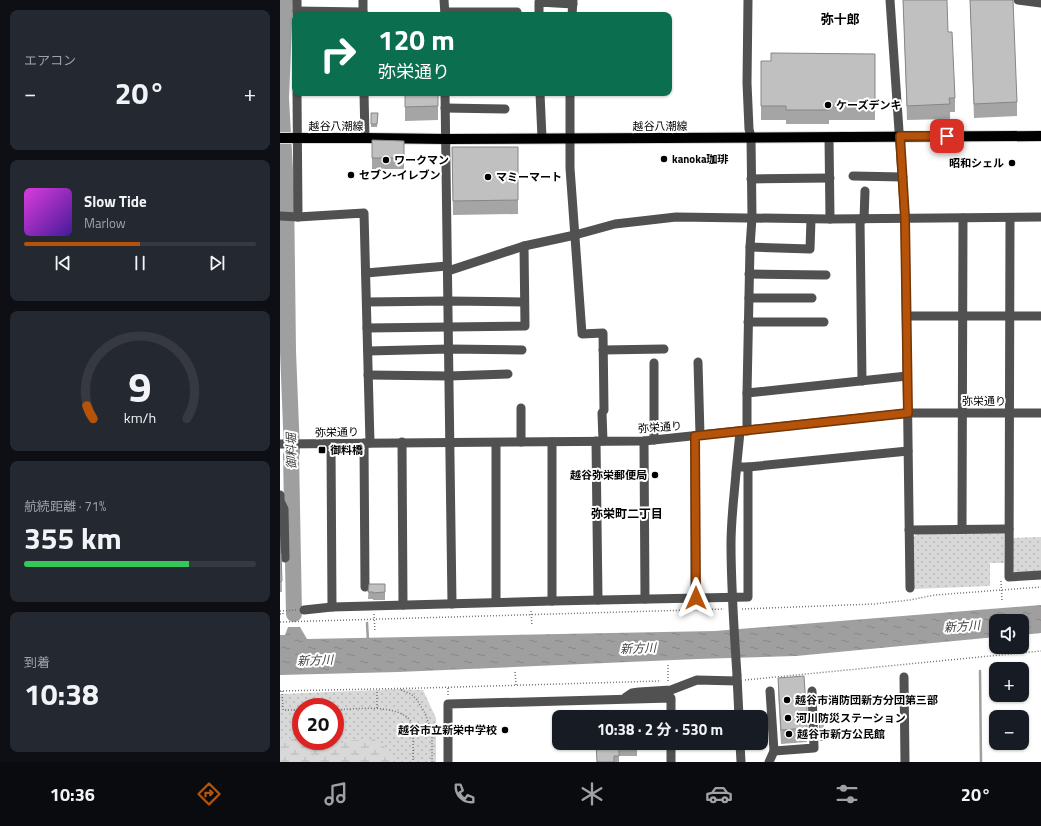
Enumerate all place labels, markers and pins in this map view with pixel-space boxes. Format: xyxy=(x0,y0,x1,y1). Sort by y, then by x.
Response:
place label: ケーズデンキ xyxy=(836,97,901,113)
marker: ケーズデンキ xyxy=(823,100,833,110)
pin xyxy=(930,119,964,153)
place label: kanoka珈琲 xyxy=(672,151,729,167)
place label: ワークマン xyxy=(394,152,449,168)
marker: kanoka珈琲 xyxy=(659,154,669,164)
marker: ワークマン xyxy=(381,155,391,165)
place label: 昭和シェル xyxy=(949,155,1004,171)
marker: 昭和シェル xyxy=(1007,158,1017,168)
place label: セブン-イレブン xyxy=(359,167,441,183)
place label: マミーマート xyxy=(496,169,562,185)
marker: セブン-イレブン xyxy=(346,170,356,180)
marker: マミーマート xyxy=(483,172,493,182)
place label: 御料橋 xyxy=(330,442,363,458)
marker: 御料橋 xyxy=(317,445,327,455)
place label: 越谷弥栄郵便局 xyxy=(570,467,647,483)
marker: 越谷弥栄郵便局 xyxy=(650,470,660,480)
place label: 越谷市消防団新方分団第三部 xyxy=(795,692,938,708)
marker: 越谷市消防団新方分団第三部 xyxy=(782,695,792,705)
place label: 河川防災ステーション xyxy=(796,710,906,726)
marker: 河川防災ステーション xyxy=(783,713,793,723)
place label: 越谷市立新栄中学校 xyxy=(398,722,497,738)
marker: 越谷市立新栄中学校 xyxy=(500,725,510,735)
place label: 越谷市新方公民館 xyxy=(797,726,885,742)
marker: 越谷市新方公民館 xyxy=(784,729,794,739)

